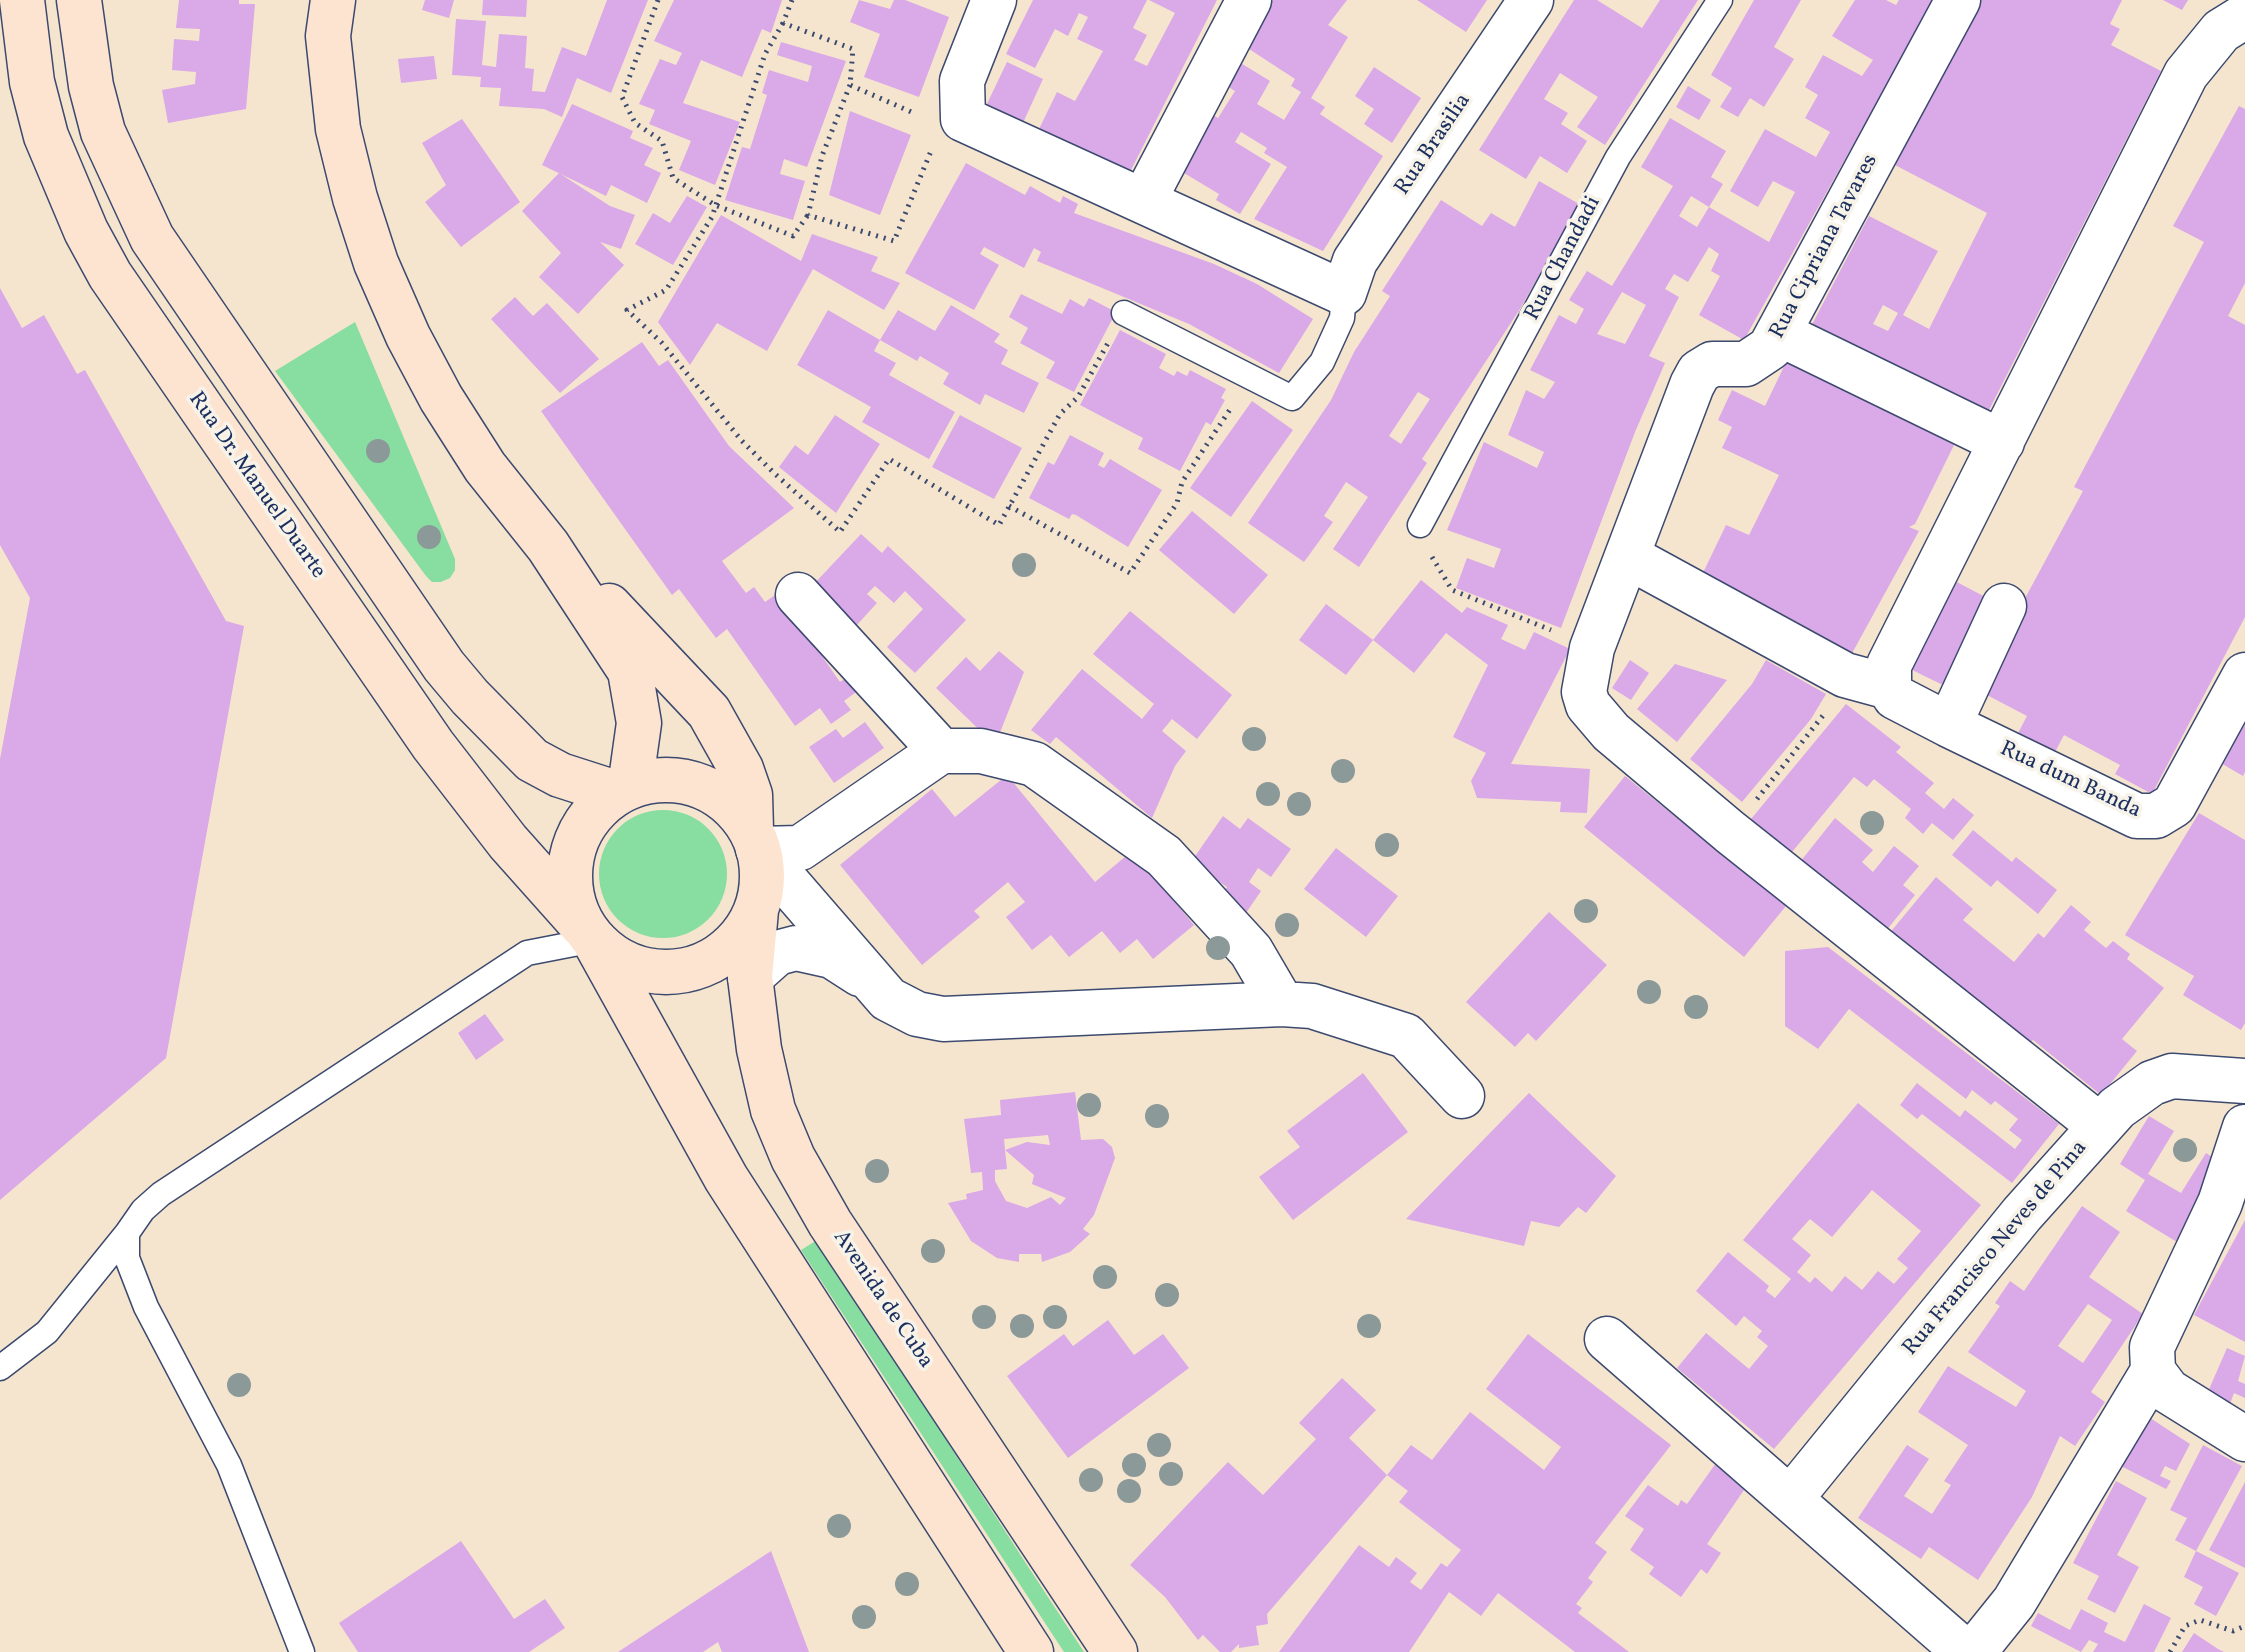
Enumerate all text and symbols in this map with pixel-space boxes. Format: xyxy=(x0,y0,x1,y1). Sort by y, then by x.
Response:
street label: Rua Brasilia xyxy=(1390,89,1478,201)
street label: Rua Cipriana Tavares xyxy=(1765,150,1885,344)
street label: Rua Chandadi xyxy=(1520,192,1608,326)
street label: Rua Dr. Manuel Duarte xyxy=(182,388,330,584)
street label: Rua dum Banda xyxy=(1995,737,2145,825)
street label: Rua Francisco Neves de Pina xyxy=(1898,1136,2094,1362)
street label: Avenida de Cuba xyxy=(826,1226,938,1374)

